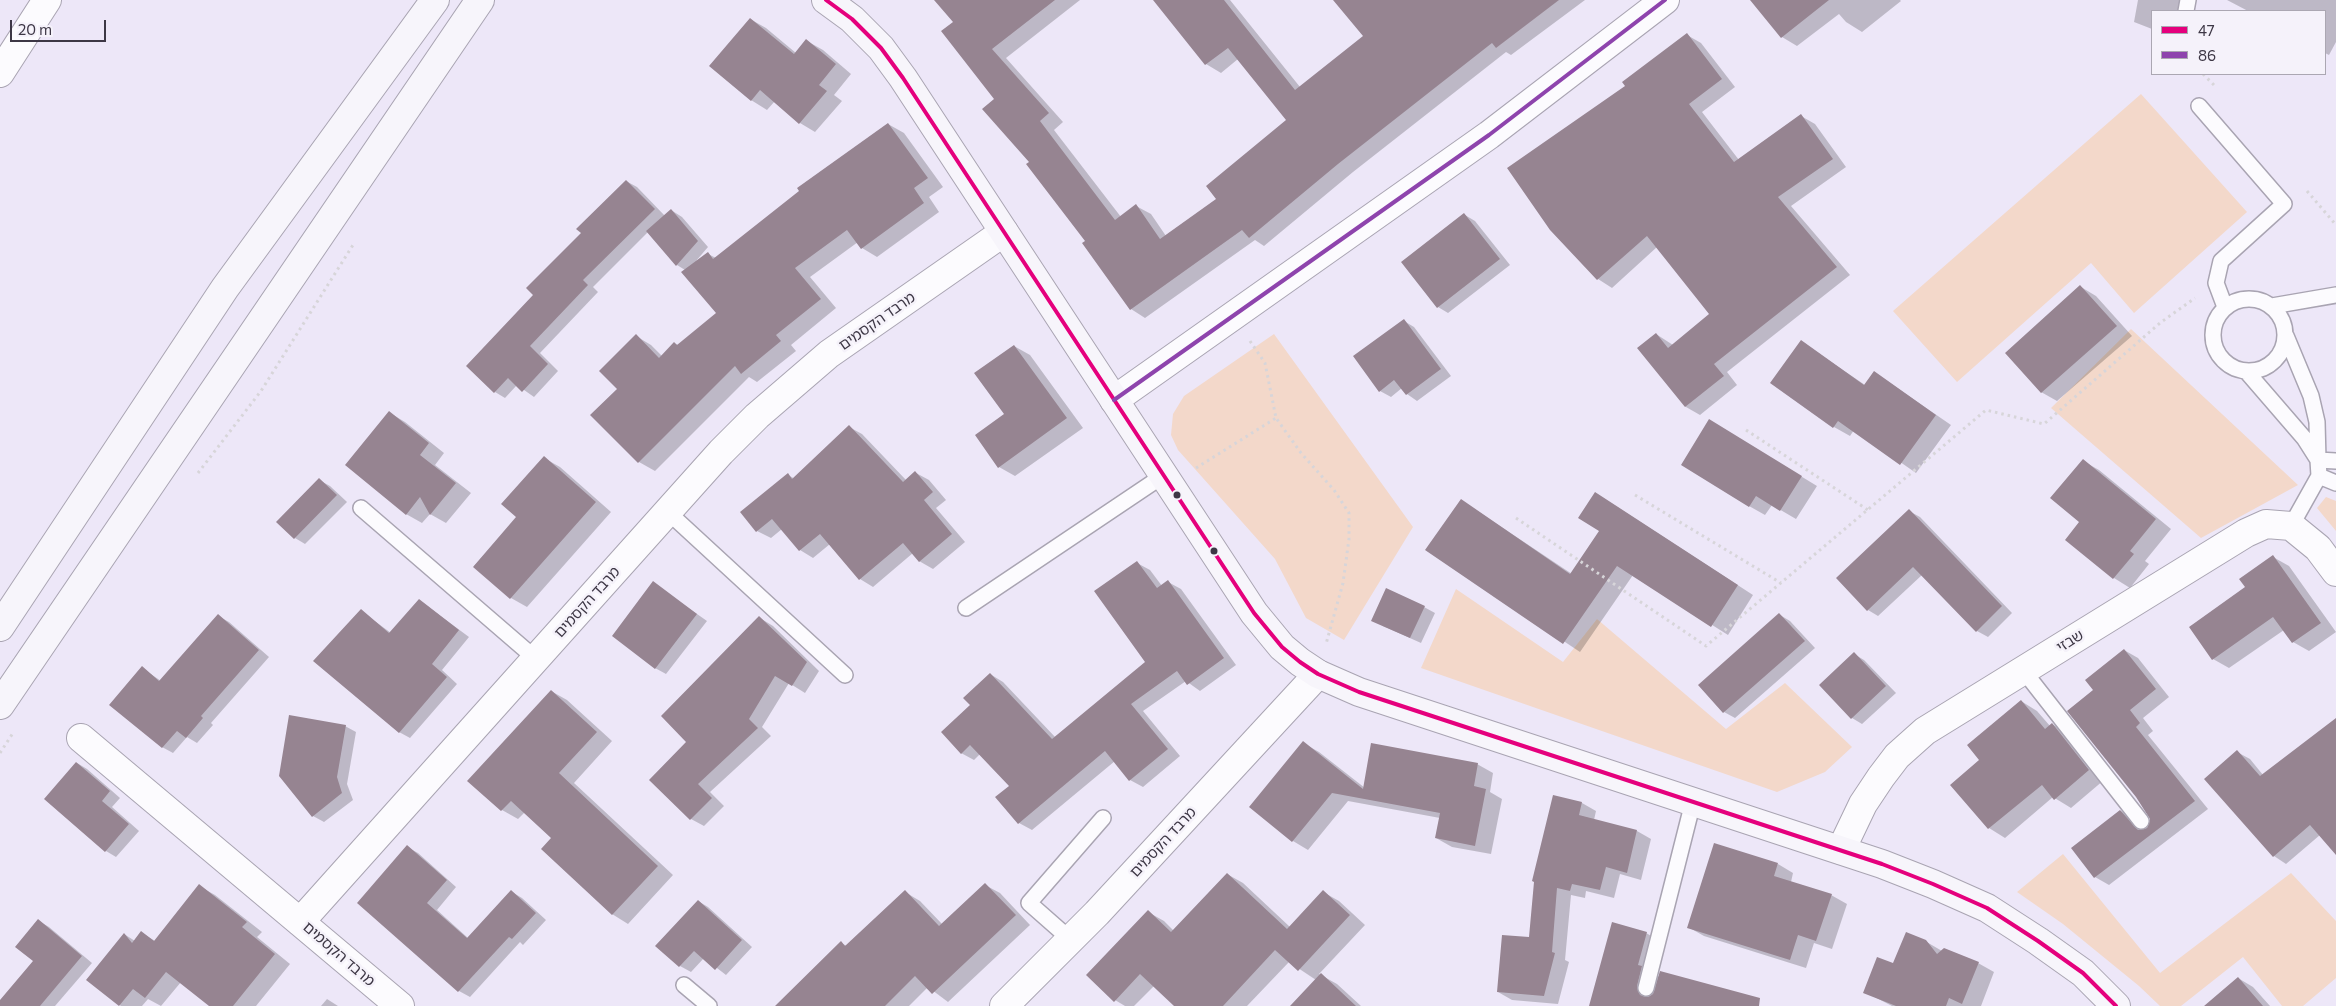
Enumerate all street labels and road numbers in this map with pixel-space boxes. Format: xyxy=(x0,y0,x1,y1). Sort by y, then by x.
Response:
street label: מרבד הקסמים xyxy=(835,288,919,354)
street label: מרבד הקסמים xyxy=(550,563,624,641)
street label: שבזי xyxy=(2053,626,2087,656)
street label: מרבד הקסמים xyxy=(1126,803,1200,881)
street label: מרבד הקסמים xyxy=(299,918,379,990)

